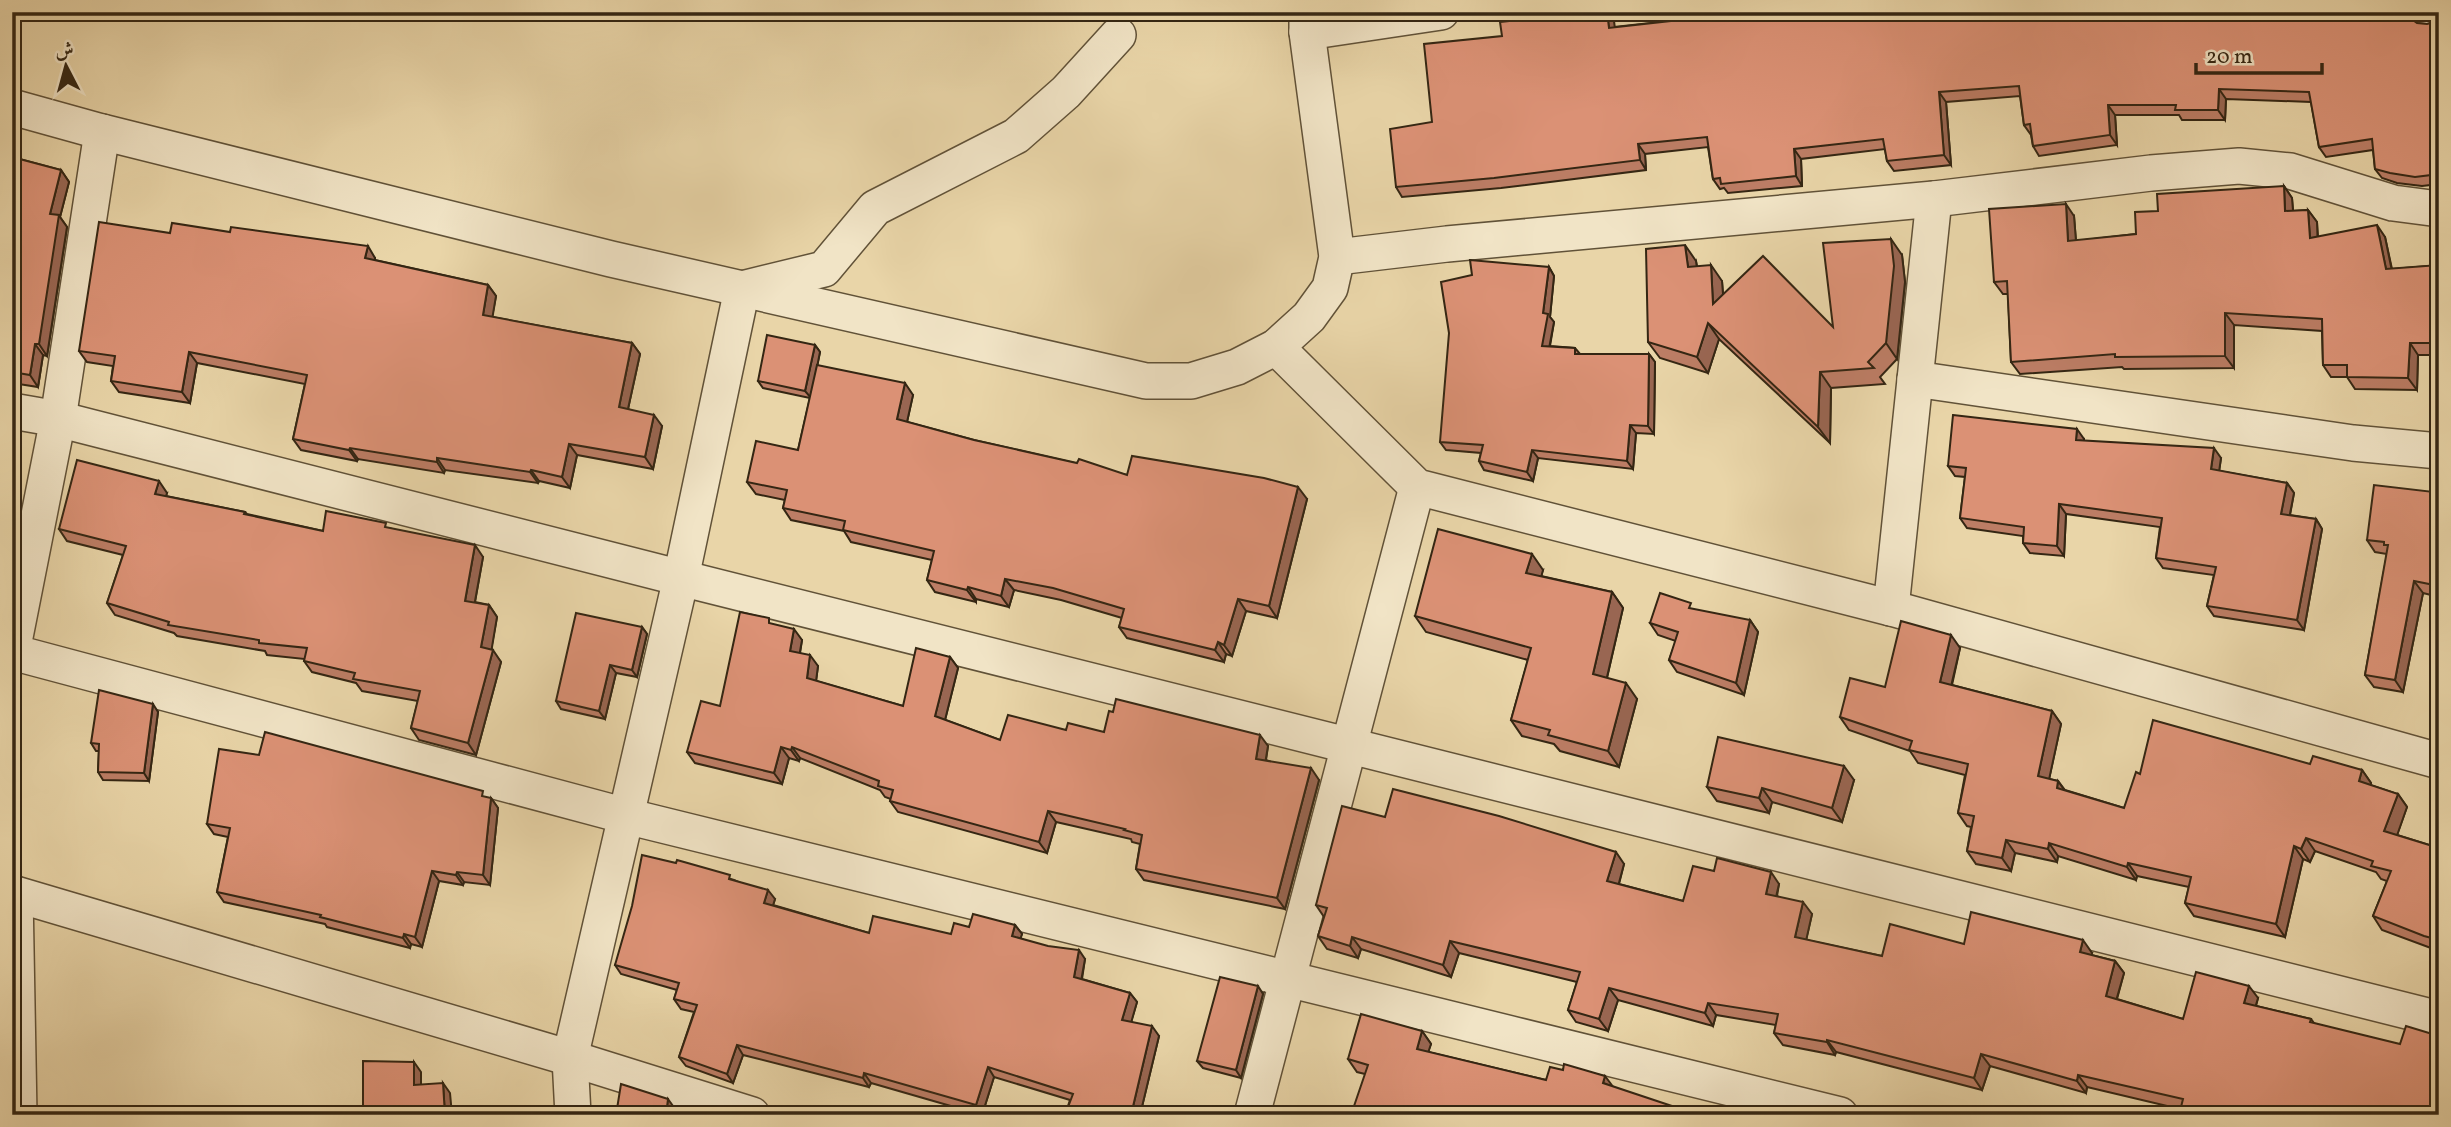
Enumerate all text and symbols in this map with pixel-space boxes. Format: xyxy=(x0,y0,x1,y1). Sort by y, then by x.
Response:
north arrow xyxy=(32,32,102,102)
scale bar xyxy=(2196,32,2322,76)
text: ش xyxy=(54,37,75,65)
text: 20 m xyxy=(2206,43,2252,72)

